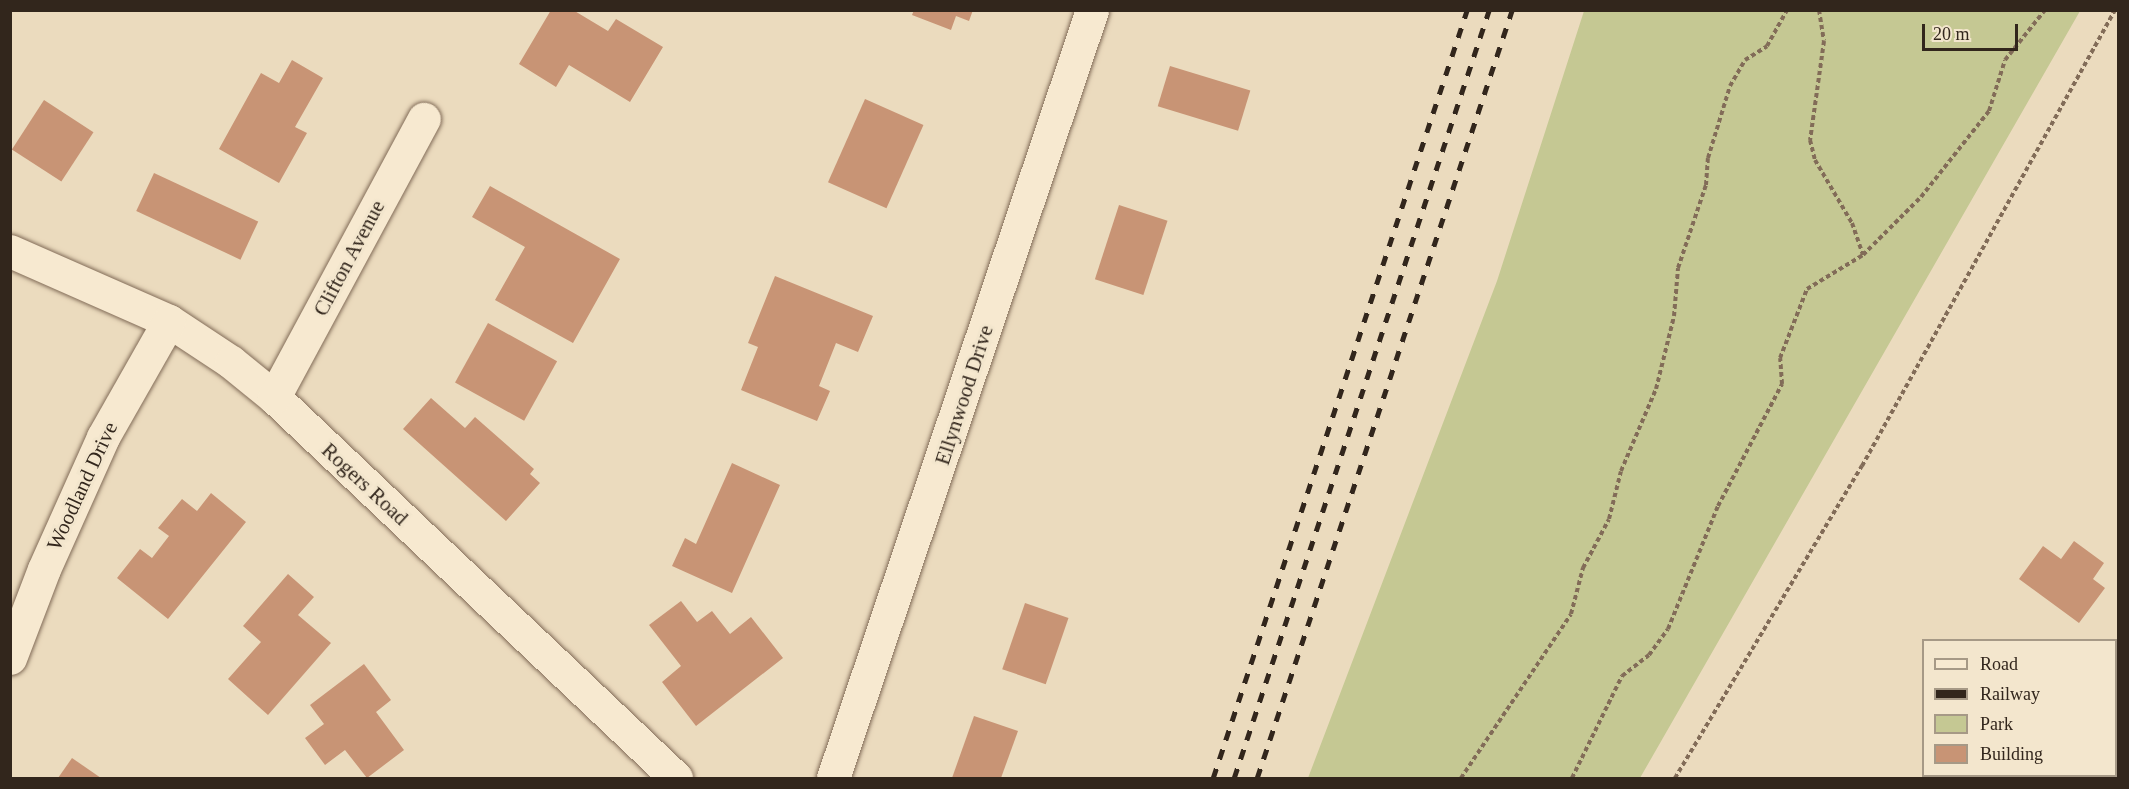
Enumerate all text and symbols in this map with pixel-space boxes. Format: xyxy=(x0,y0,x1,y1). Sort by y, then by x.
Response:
scale bar xyxy=(1925,12,2021,50)
text: 20 m xyxy=(1933,24,1970,44)
street label: Clifton Avenue xyxy=(308,195,390,321)
street label: Ellynwood Drive xyxy=(930,322,998,468)
street label: Woodland Drive xyxy=(41,418,123,554)
street label: Rogers Road xyxy=(317,438,413,530)
legend xyxy=(1922,639,2117,777)
text: Road xyxy=(1980,654,2018,674)
text: Railway xyxy=(1980,684,2040,704)
text: Park xyxy=(1980,714,2013,734)
text: Building xyxy=(1980,744,2043,764)

